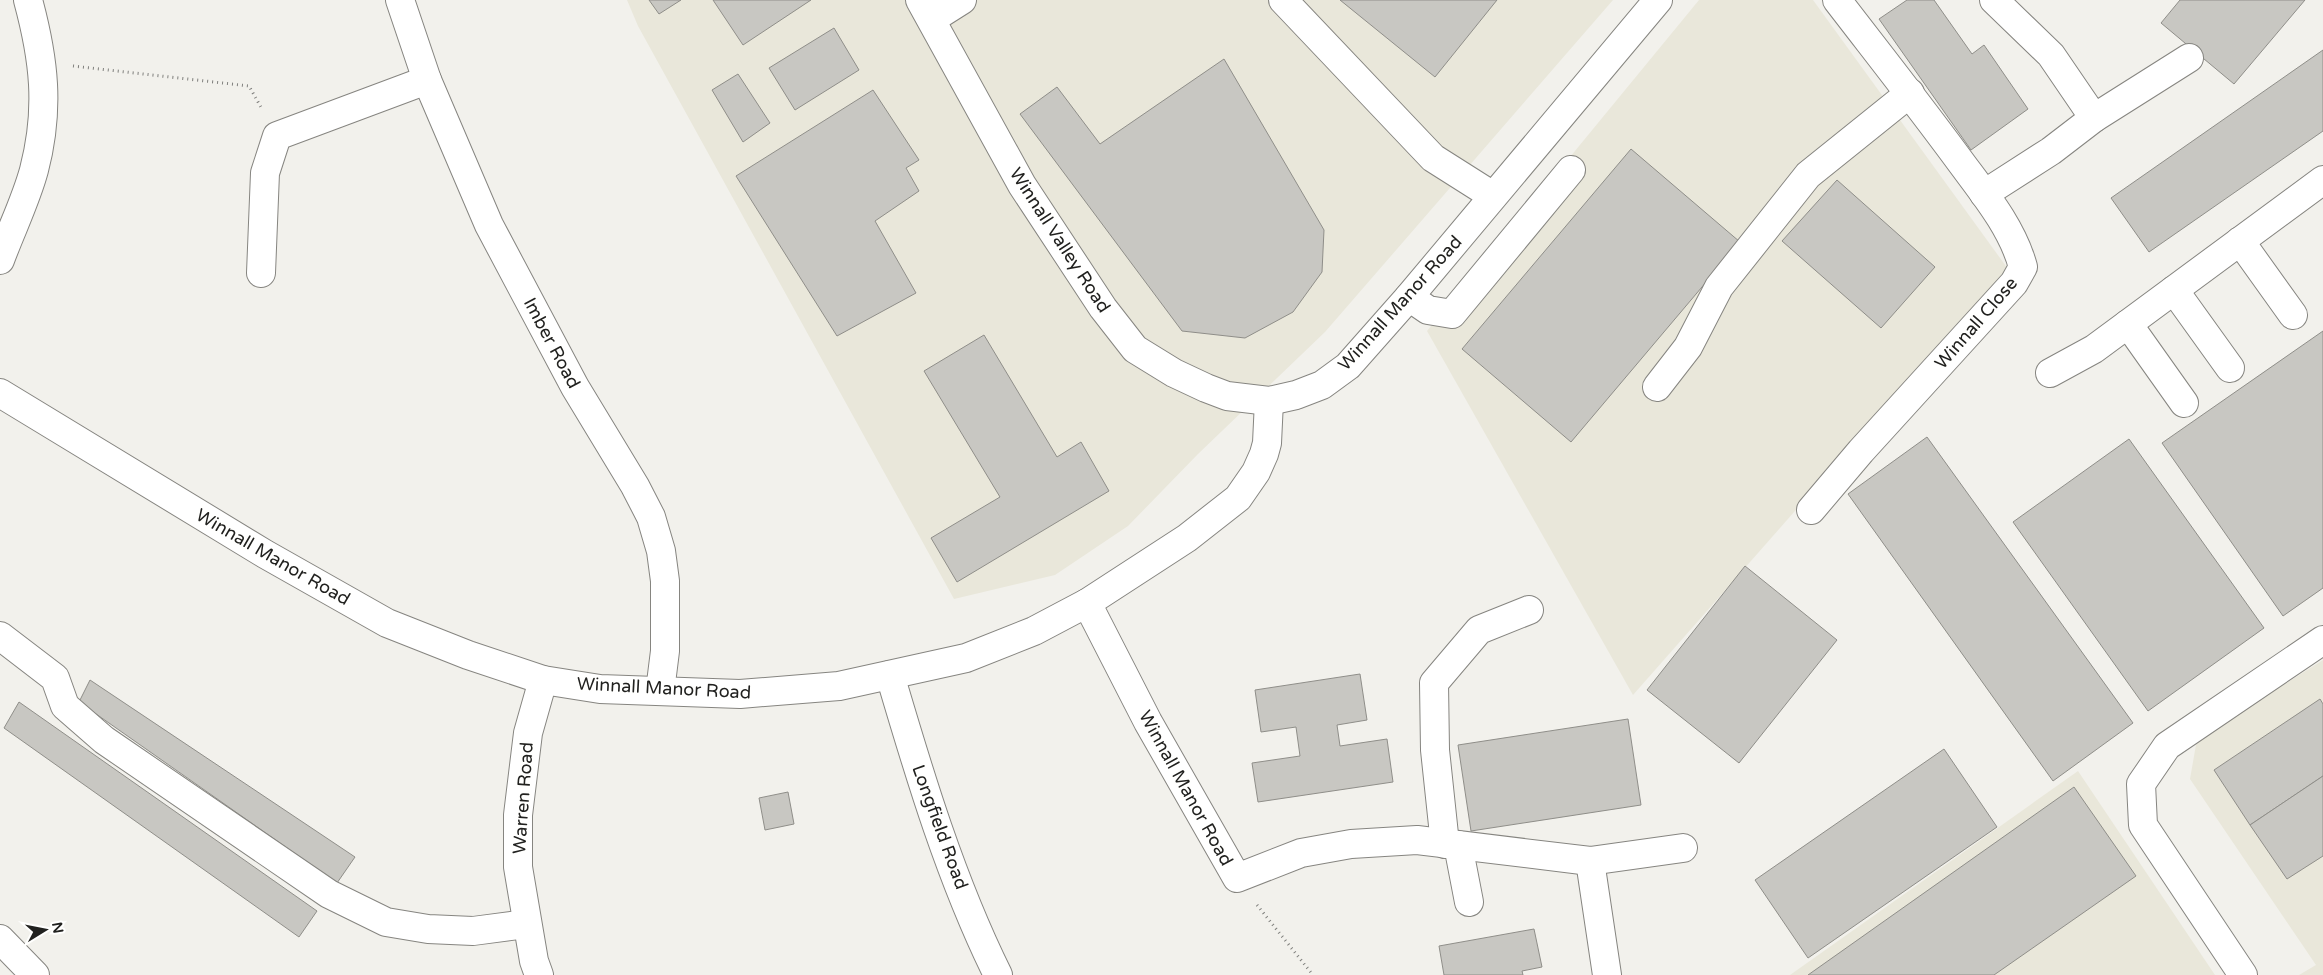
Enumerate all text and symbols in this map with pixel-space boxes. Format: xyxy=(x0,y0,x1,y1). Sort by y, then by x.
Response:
street label: Winnall Valley Road xyxy=(1005,163,1115,317)
street label: Winnall Manor Road xyxy=(1333,231,1467,375)
street label: Winnall Close xyxy=(1930,272,2022,374)
street label: Imber Road xyxy=(519,294,585,392)
street label: Winnall Manor Road xyxy=(192,504,354,610)
street label: Winnall Manor Road xyxy=(576,672,752,704)
street label: Winnall Manor Road xyxy=(1134,706,1238,870)
street label: Warren Road xyxy=(508,741,538,855)
street label: Longfield Road xyxy=(907,762,973,892)
north arrow xyxy=(20,905,70,955)
text: N xyxy=(48,921,67,935)

